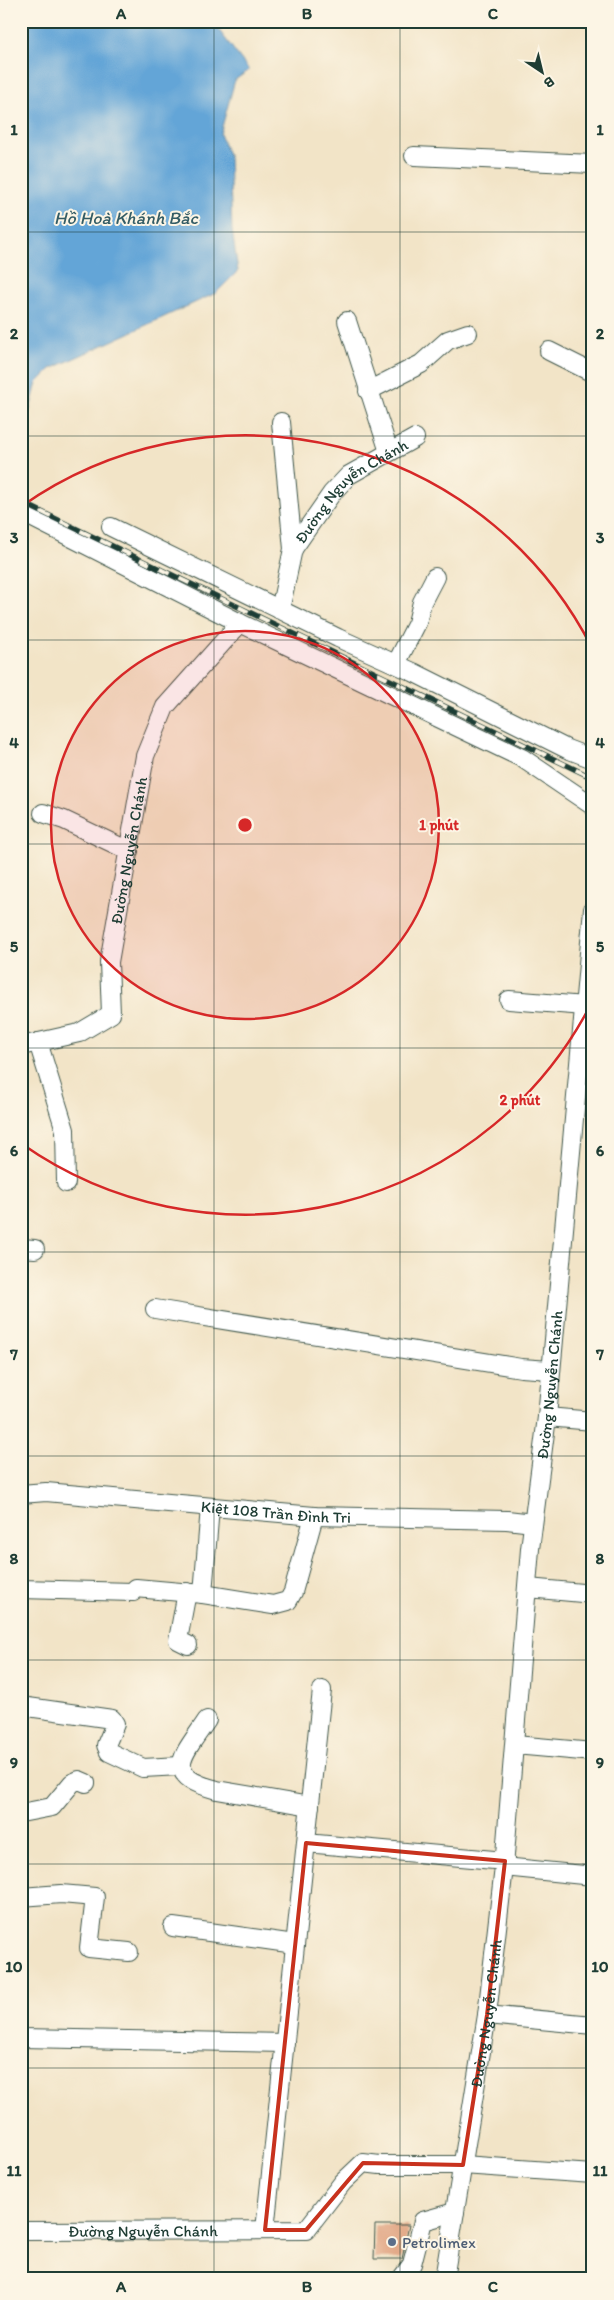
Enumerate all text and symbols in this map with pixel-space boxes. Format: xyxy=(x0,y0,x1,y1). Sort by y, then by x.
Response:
text: A xyxy=(115,4,127,23)
text: B xyxy=(302,4,313,23)
text: C xyxy=(488,4,499,23)
north arrow xyxy=(516,48,566,98)
text: B xyxy=(541,73,558,92)
text: 1 xyxy=(10,120,18,139)
text: 1 xyxy=(596,120,604,139)
water label: Hồ Hoà Khánh Bắc xyxy=(54,207,199,229)
text: 2 xyxy=(10,324,19,343)
text: 2 xyxy=(596,324,605,343)
street label: Đường Nguyễn Chánh xyxy=(291,435,412,547)
text: 3 xyxy=(10,528,19,547)
text: 3 xyxy=(596,528,605,547)
text: 4 xyxy=(9,733,19,752)
text: 4 xyxy=(595,733,605,752)
street label: Đường Nguyễn Chánh xyxy=(107,775,151,926)
centre of rings xyxy=(236,816,254,834)
text: 1 phút xyxy=(419,816,459,835)
text: 5 xyxy=(10,937,19,956)
text: 5 xyxy=(596,937,605,956)
text: 2 phút xyxy=(500,1091,541,1110)
text: 6 xyxy=(10,1141,19,1160)
text: 6 xyxy=(596,1141,605,1160)
street label: Đường Nguyễn Chánh xyxy=(533,1309,567,1460)
text: 7 xyxy=(9,1345,18,1364)
text: 7 xyxy=(595,1345,604,1364)
street label: Kiệt 108 Trần Đình Tri xyxy=(200,1497,351,1527)
text: 8 xyxy=(10,1549,19,1568)
text: 8 xyxy=(596,1549,605,1568)
text: 9 xyxy=(10,1753,18,1772)
text: 9 xyxy=(596,1753,604,1772)
street label: Đường Nguyễn Chánh xyxy=(466,1938,506,2089)
text: 10 xyxy=(5,1957,23,1976)
text: 10 xyxy=(591,1957,609,1976)
text: 11 xyxy=(7,2161,22,2180)
text: 11 xyxy=(593,2161,608,2180)
street label: Đường Nguyễn Chánh xyxy=(68,2221,218,2241)
place label: Petrolimex xyxy=(402,2233,476,2252)
marker: Petrolimex xyxy=(386,2236,398,2248)
text: A xyxy=(115,2277,127,2296)
text: B xyxy=(302,2277,313,2296)
text: C xyxy=(488,2277,499,2296)

